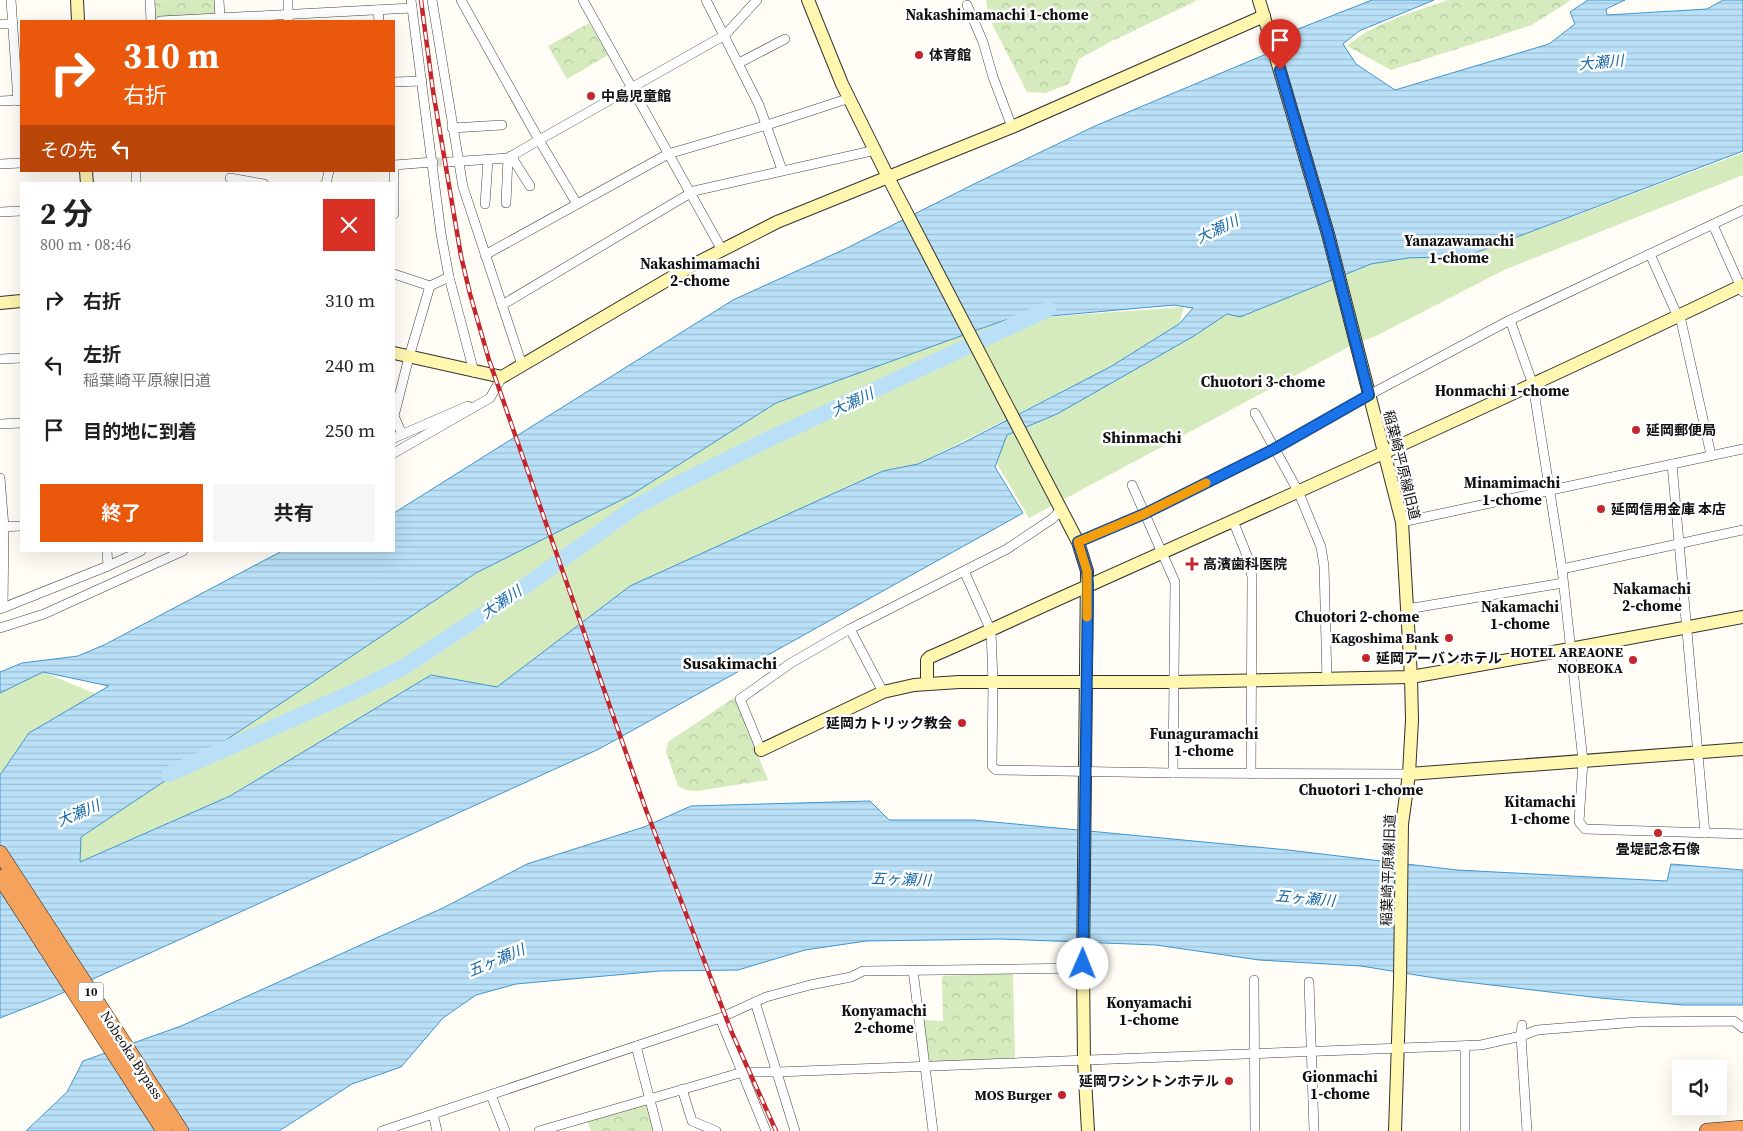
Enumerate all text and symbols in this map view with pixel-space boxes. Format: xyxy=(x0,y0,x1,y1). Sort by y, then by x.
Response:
district label: Nakashimamachi 1-chome xyxy=(905,4,1089,25)
pin xyxy=(1259,19,1301,70)
icon: arrive xyxy=(1266,26,1294,54)
text: 310 m xyxy=(123,32,219,80)
icon: right xyxy=(40,40,105,105)
place label: 体育館 xyxy=(929,45,971,65)
marker: 体育館 xyxy=(913,49,925,61)
water label: 大瀬川 xyxy=(1578,49,1626,74)
text: 右折 xyxy=(123,80,167,110)
place label: 中島児童館 xyxy=(601,86,671,106)
marker: 中島児童館 xyxy=(585,90,597,102)
icon: left xyxy=(107,135,135,163)
text: その先 xyxy=(40,137,97,163)
text: 2 分 xyxy=(40,193,93,234)
button: close xyxy=(323,199,375,251)
water label: 大瀬川 xyxy=(1192,209,1244,248)
district label: Yanazawamachi 1-chome xyxy=(1404,230,1514,268)
text: 800 m · 08:46 xyxy=(40,233,131,255)
district label: Nakashimamachi 2-chome xyxy=(640,253,760,291)
icon: right xyxy=(40,286,68,314)
text: 310 m xyxy=(325,287,375,313)
text: 右折 xyxy=(83,288,121,314)
text: 左折 xyxy=(83,341,121,367)
icon: left xyxy=(40,351,68,379)
text: 240 m xyxy=(325,352,375,378)
text: 稲葉崎平原線旧道 xyxy=(83,369,211,391)
district label: Chuotori 3-chome xyxy=(1201,371,1325,392)
district label: Honmachi 1-chome xyxy=(1435,380,1569,401)
water label: 大瀬川 xyxy=(827,382,879,421)
street label: 稲葉崎平原線旧道 xyxy=(1379,408,1425,522)
icon: arrive xyxy=(40,416,68,444)
text: 250 m xyxy=(325,417,375,443)
text: 目的地に到着 xyxy=(83,418,197,444)
place label: 延岡郵便局 xyxy=(1646,420,1716,440)
marker: 延岡郵便局 xyxy=(1630,424,1642,436)
district label: Shinmachi xyxy=(1102,426,1182,448)
district label: Minamimachi 1-chome xyxy=(1464,472,1560,510)
button: 終了 xyxy=(40,484,203,542)
button: 共有 xyxy=(213,484,375,542)
place label: 延岡信用金庫 本店 xyxy=(1611,499,1726,519)
marker: 延岡信用金庫 本店 xyxy=(1595,503,1607,515)
place label: 高濱歯科医院 xyxy=(1203,554,1287,574)
marker: 高濱歯科医院 xyxy=(1185,557,1199,571)
district label: Nakamachi 2-chome xyxy=(1613,578,1691,616)
water label: 大瀬川 xyxy=(476,580,527,623)
district label: Nakamachi 1-chome xyxy=(1481,596,1559,634)
district label: Chuotori 2-chome xyxy=(1295,606,1419,627)
place label: Kagoshima Bank xyxy=(1331,628,1440,648)
marker: Kagoshima Bank xyxy=(1443,632,1455,644)
place label: HOTEL AREAONE NOBEOKA xyxy=(1510,642,1624,678)
place label: 延岡アーバンホテル xyxy=(1376,648,1502,668)
district label: Susakimachi xyxy=(683,652,777,674)
marker: 延岡アーバンホテル xyxy=(1360,652,1372,664)
marker: HOTEL AREAONE NOBEOKA xyxy=(1627,654,1639,666)
place label: 延岡カトリック教会 xyxy=(826,713,952,733)
marker: 延岡カトリック教会 xyxy=(956,717,968,729)
district label: Funaguramachi 1-chome xyxy=(1150,723,1259,761)
district label: Chuotori 1-chome xyxy=(1299,779,1423,800)
district label: Kitamachi 1-chome xyxy=(1504,791,1576,829)
water label: 大瀬川 xyxy=(53,794,105,831)
street label: 稲葉崎平原線旧道 xyxy=(1376,814,1400,926)
marker: 畳堤記念石像 xyxy=(1652,827,1664,839)
place label: 畳堤記念石像 xyxy=(1616,839,1700,859)
water label: 五ヶ瀬川 xyxy=(871,867,933,891)
water label: 五ヶ瀬川 xyxy=(1274,885,1338,911)
position arrow xyxy=(1056,937,1108,989)
water label: 五ヶ瀬川 xyxy=(464,938,530,981)
road number: 10 xyxy=(78,982,104,1002)
district label: Konyamachi 1-chome xyxy=(1106,992,1192,1030)
district label: Konyamachi 2-chome xyxy=(841,1000,927,1038)
street label: Nobeoka Bypass xyxy=(96,1007,168,1103)
map controls xyxy=(1672,1060,1727,1115)
button: sound xyxy=(1672,1060,1727,1115)
district label: Gionmachi 1-chome xyxy=(1302,1066,1378,1104)
place label: 延岡ワシントンホテル xyxy=(1079,1071,1219,1091)
marker: 延岡ワシントンホテル xyxy=(1223,1075,1235,1087)
place label: MOS Burger xyxy=(974,1085,1052,1105)
marker: MOS Burger xyxy=(1056,1089,1068,1101)

